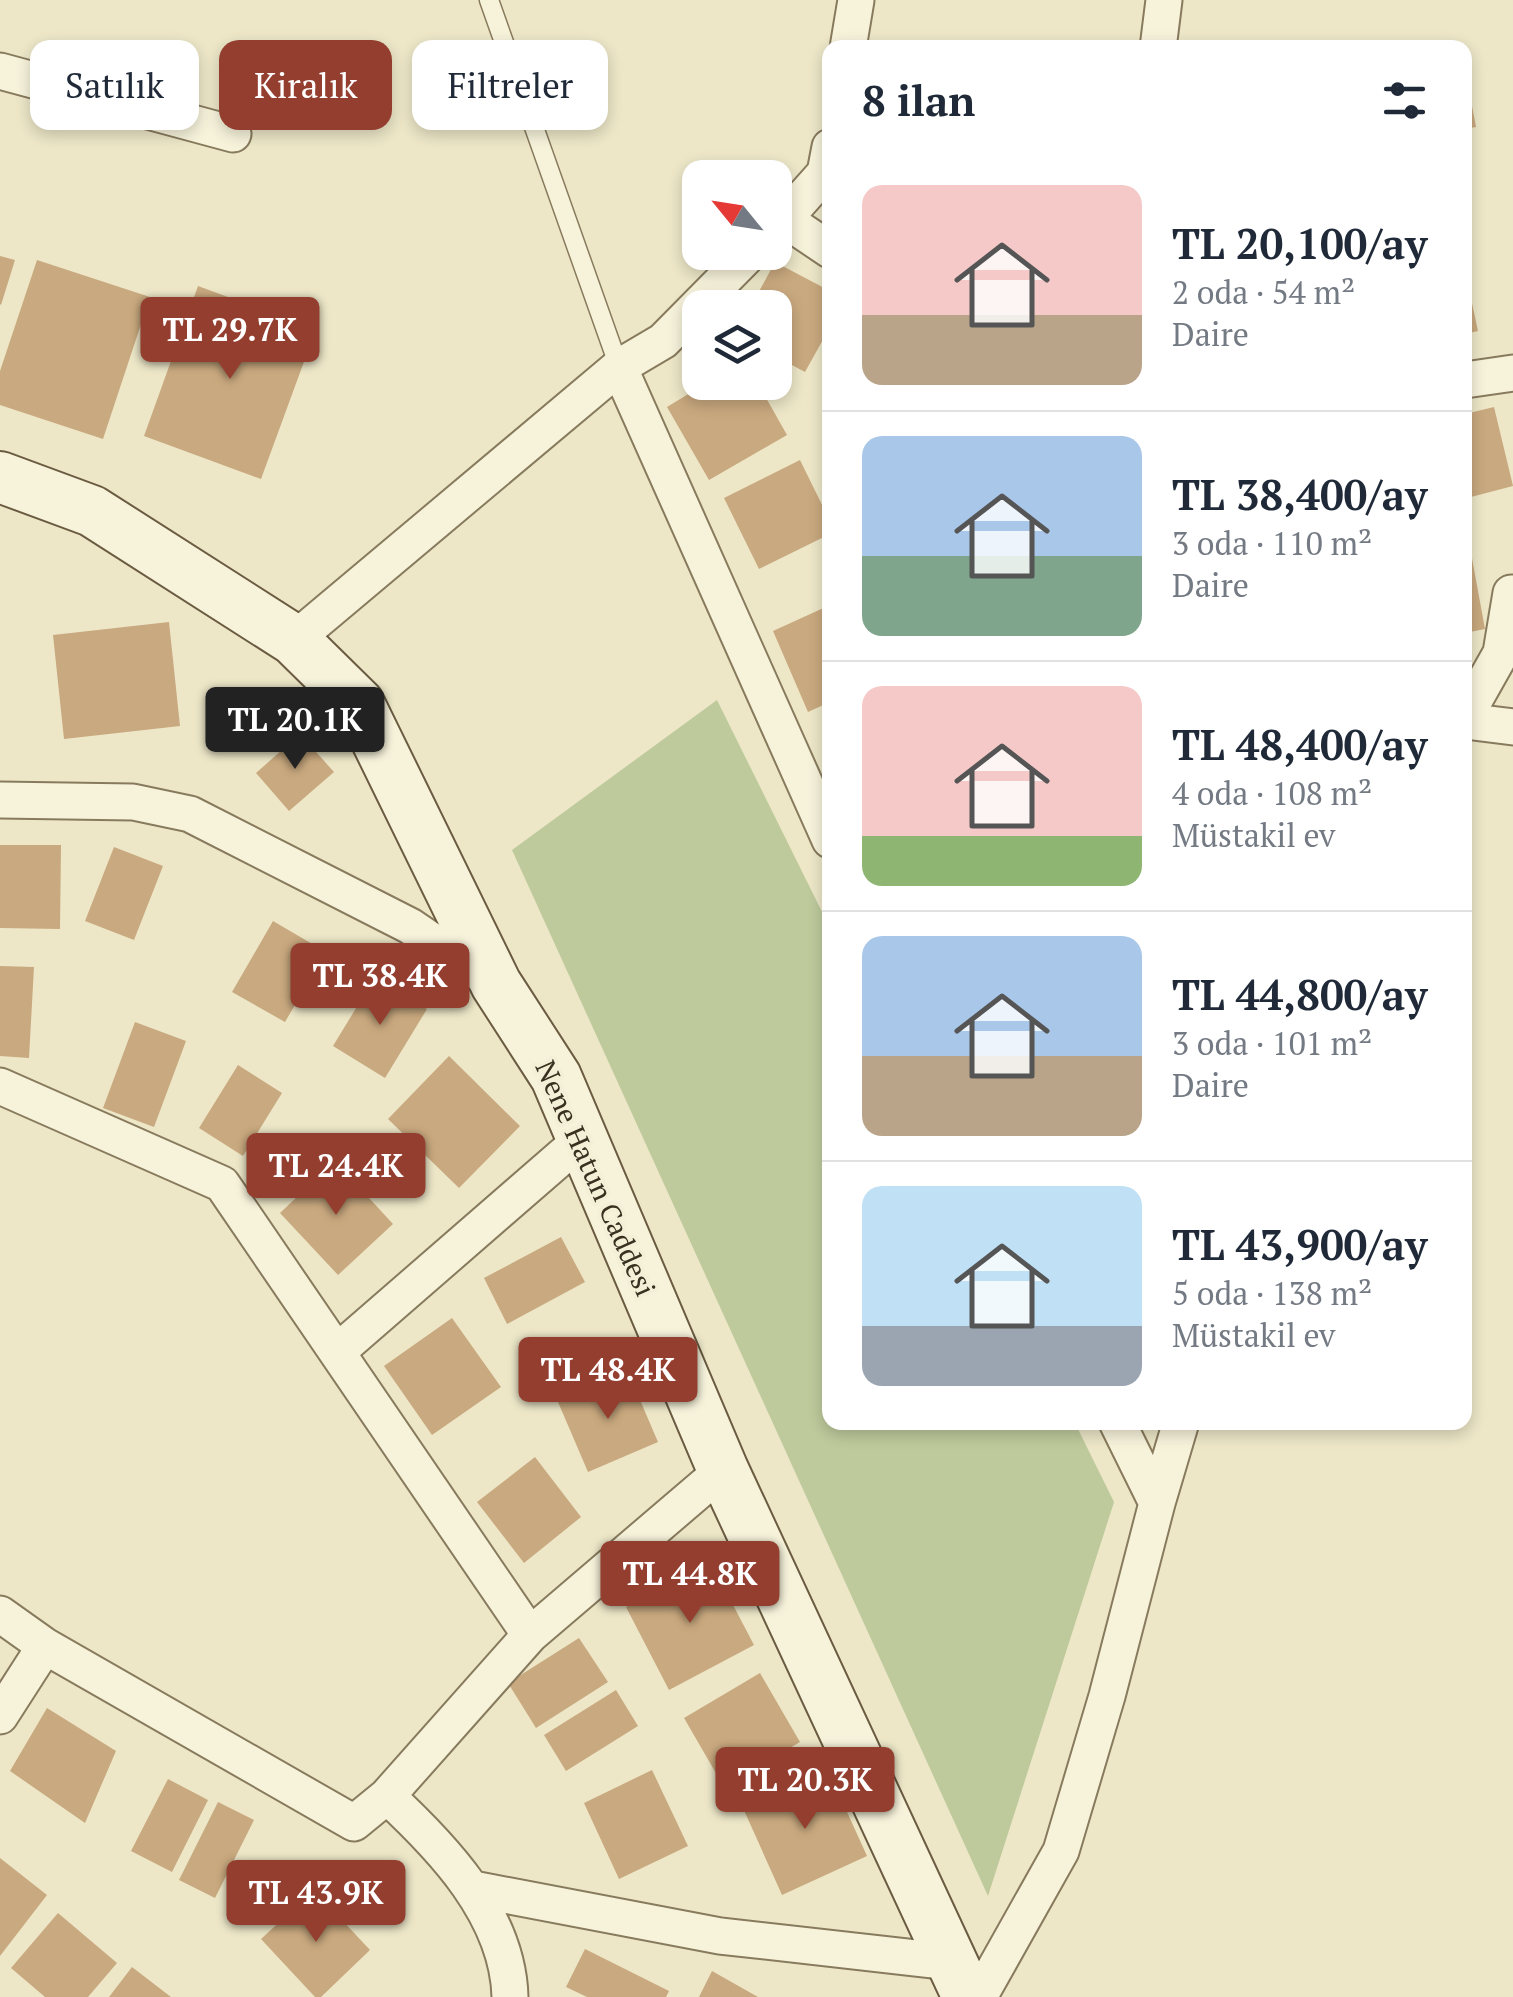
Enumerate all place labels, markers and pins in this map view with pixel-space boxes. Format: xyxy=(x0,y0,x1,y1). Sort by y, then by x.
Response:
pin: TL 29.7K xyxy=(127,297,333,382)
pin: TL 20.1K xyxy=(192,687,398,772)
pin: TL 38.4K xyxy=(277,943,483,1028)
pin: TL 24.4K xyxy=(233,1133,439,1218)
pin: TL 48.4K xyxy=(505,1337,711,1422)
pin: TL 44.8K xyxy=(587,1541,793,1626)
pin: TL 20.3K xyxy=(702,1747,908,1832)
pin: TL 43.9K xyxy=(213,1860,419,1945)

